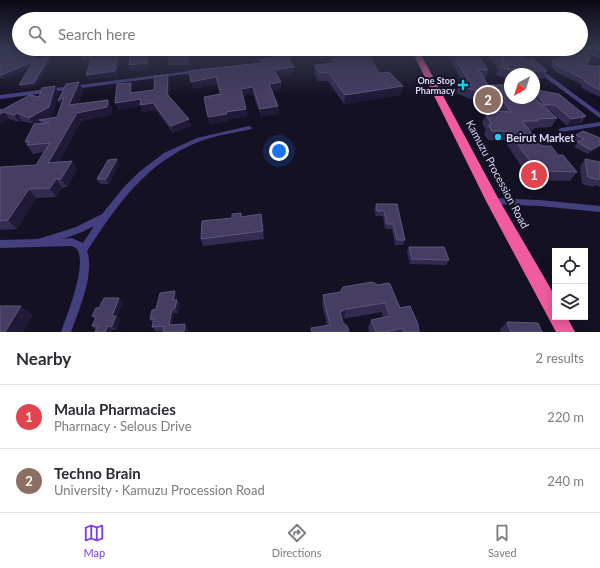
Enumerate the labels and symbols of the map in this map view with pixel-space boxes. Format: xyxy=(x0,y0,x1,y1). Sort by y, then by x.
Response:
north arrow xyxy=(504,68,540,104)
place label: One Stop Pharmacy xyxy=(415,75,455,96)
marker: One Stop Pharmacy xyxy=(458,80,468,90)
pin: 2 xyxy=(475,85,501,115)
street label: Kamuzu Procession Road xyxy=(464,118,532,230)
place label: Beirut Market xyxy=(506,131,575,144)
marker: Beirut Market xyxy=(493,132,503,142)
your location xyxy=(269,141,289,161)
pin: 1 xyxy=(521,160,547,190)

